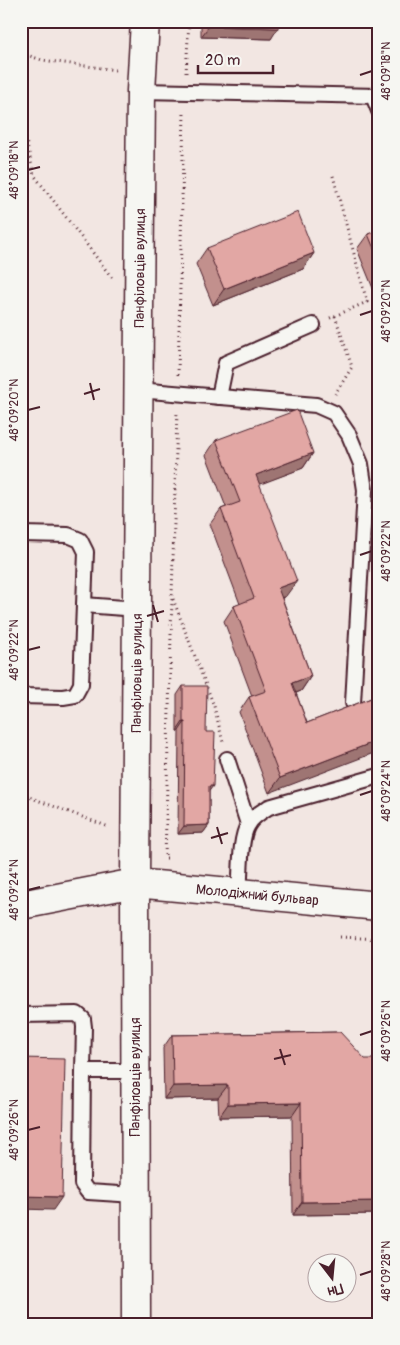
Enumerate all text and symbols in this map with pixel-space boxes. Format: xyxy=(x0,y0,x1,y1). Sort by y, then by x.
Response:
scale bar xyxy=(198,42,272,74)
text: 48°09'18"N xyxy=(379,42,394,100)
text: 20 m xyxy=(205,51,240,70)
text: 48°09'18"N xyxy=(7,141,22,199)
street label: Панфіловців вулиця xyxy=(131,208,149,328)
text: 48°09'20"N xyxy=(379,280,394,342)
text: 48°09'20"N xyxy=(7,379,22,441)
text: 48°09'22"N xyxy=(379,520,394,582)
street label: Панфіловців вулиця xyxy=(128,613,146,733)
text: 48°09'22"N xyxy=(7,619,22,681)
text: 48°09'24"N xyxy=(379,760,394,822)
text: 48°09'24"N xyxy=(7,859,22,921)
street label: Молодіжний бульвар xyxy=(195,881,320,909)
text: 48°09'26"N xyxy=(379,1000,394,1062)
street label: Панфіловців вулиця xyxy=(127,1017,144,1137)
text: 48°09'26"N xyxy=(7,1099,22,1161)
text: 48°09'28"N xyxy=(379,1241,394,1301)
north arrow xyxy=(308,1252,358,1302)
text: Пн xyxy=(326,1280,345,1300)

